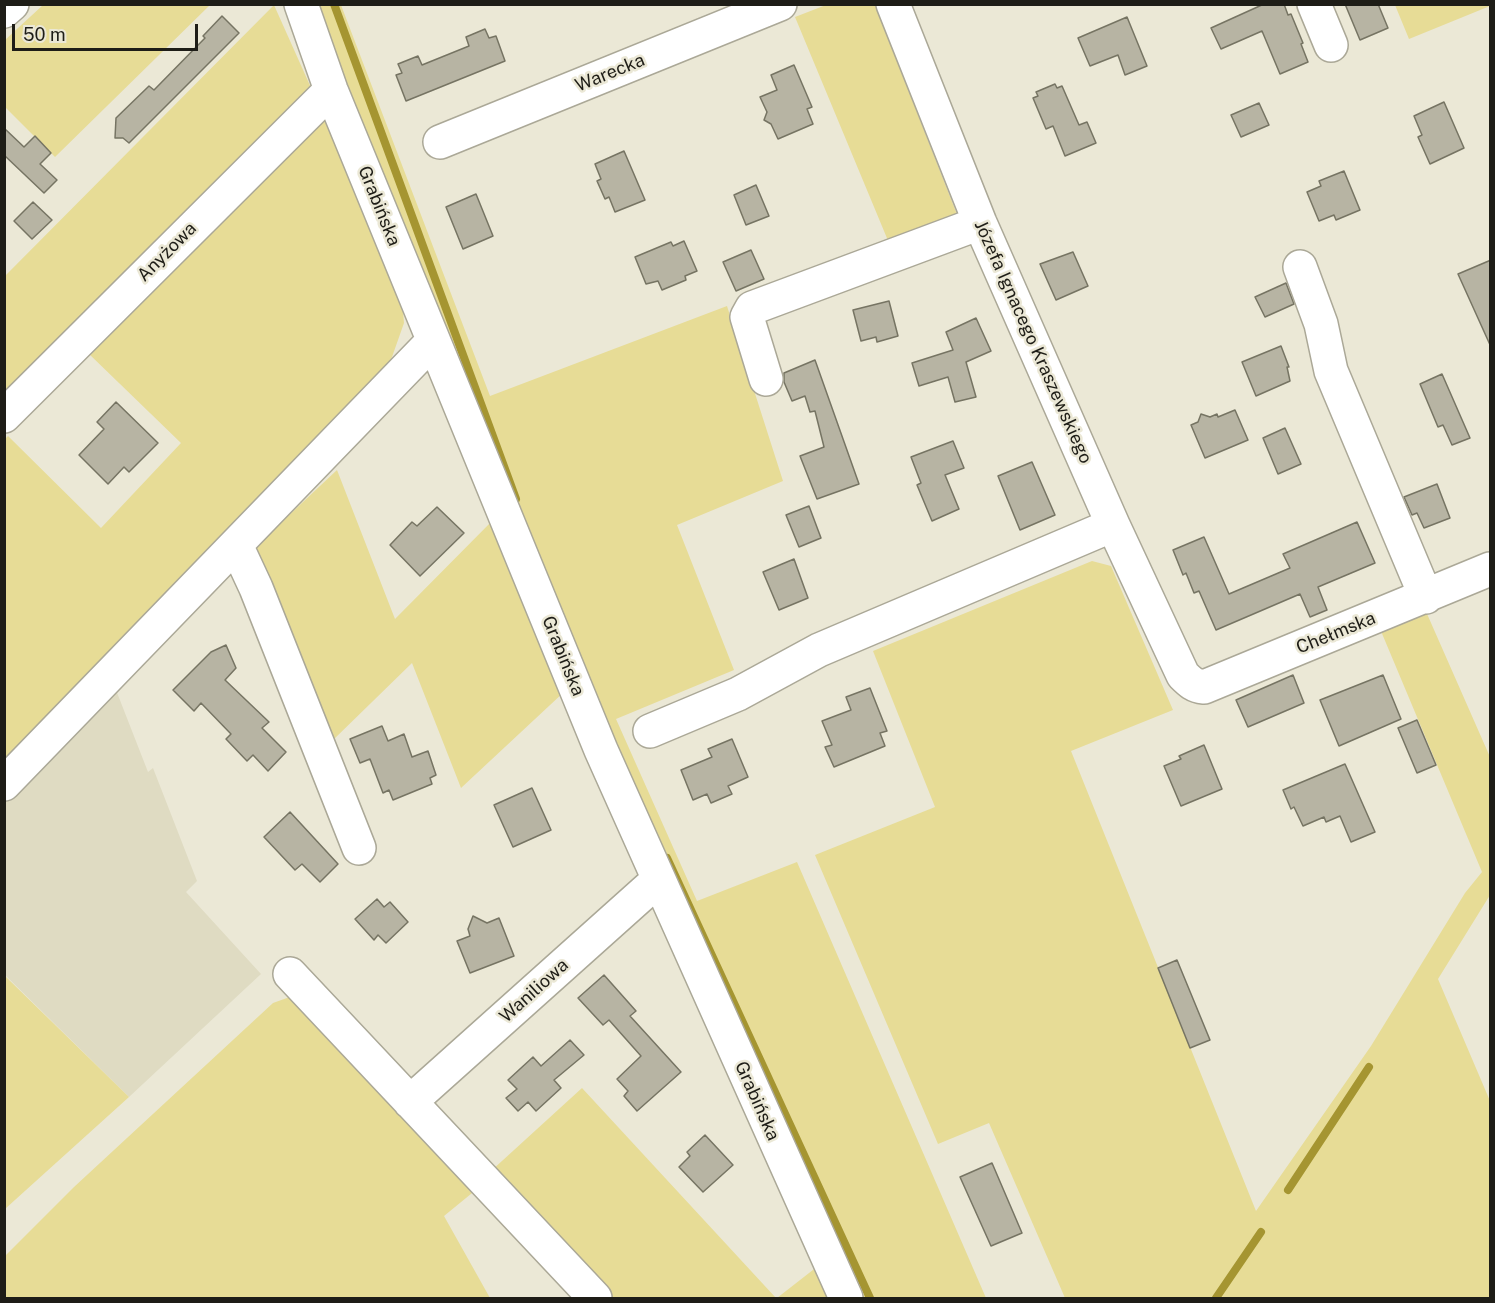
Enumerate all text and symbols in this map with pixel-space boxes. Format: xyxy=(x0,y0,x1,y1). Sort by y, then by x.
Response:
scale bar xyxy=(15,12,201,50)
text: 50 m xyxy=(23,24,66,45)
street label: Warecka xyxy=(572,49,648,97)
street label: Grabińska xyxy=(353,163,405,249)
street label: Józefa Ignacego Kraszewskiego xyxy=(969,217,1097,467)
street label: Anyżowa xyxy=(133,218,201,286)
street label: Chełmska xyxy=(1293,607,1379,659)
street label: Grabińska xyxy=(537,613,589,699)
street label: Waniliowa xyxy=(495,955,573,1027)
street label: Grabińska xyxy=(730,1058,784,1144)

